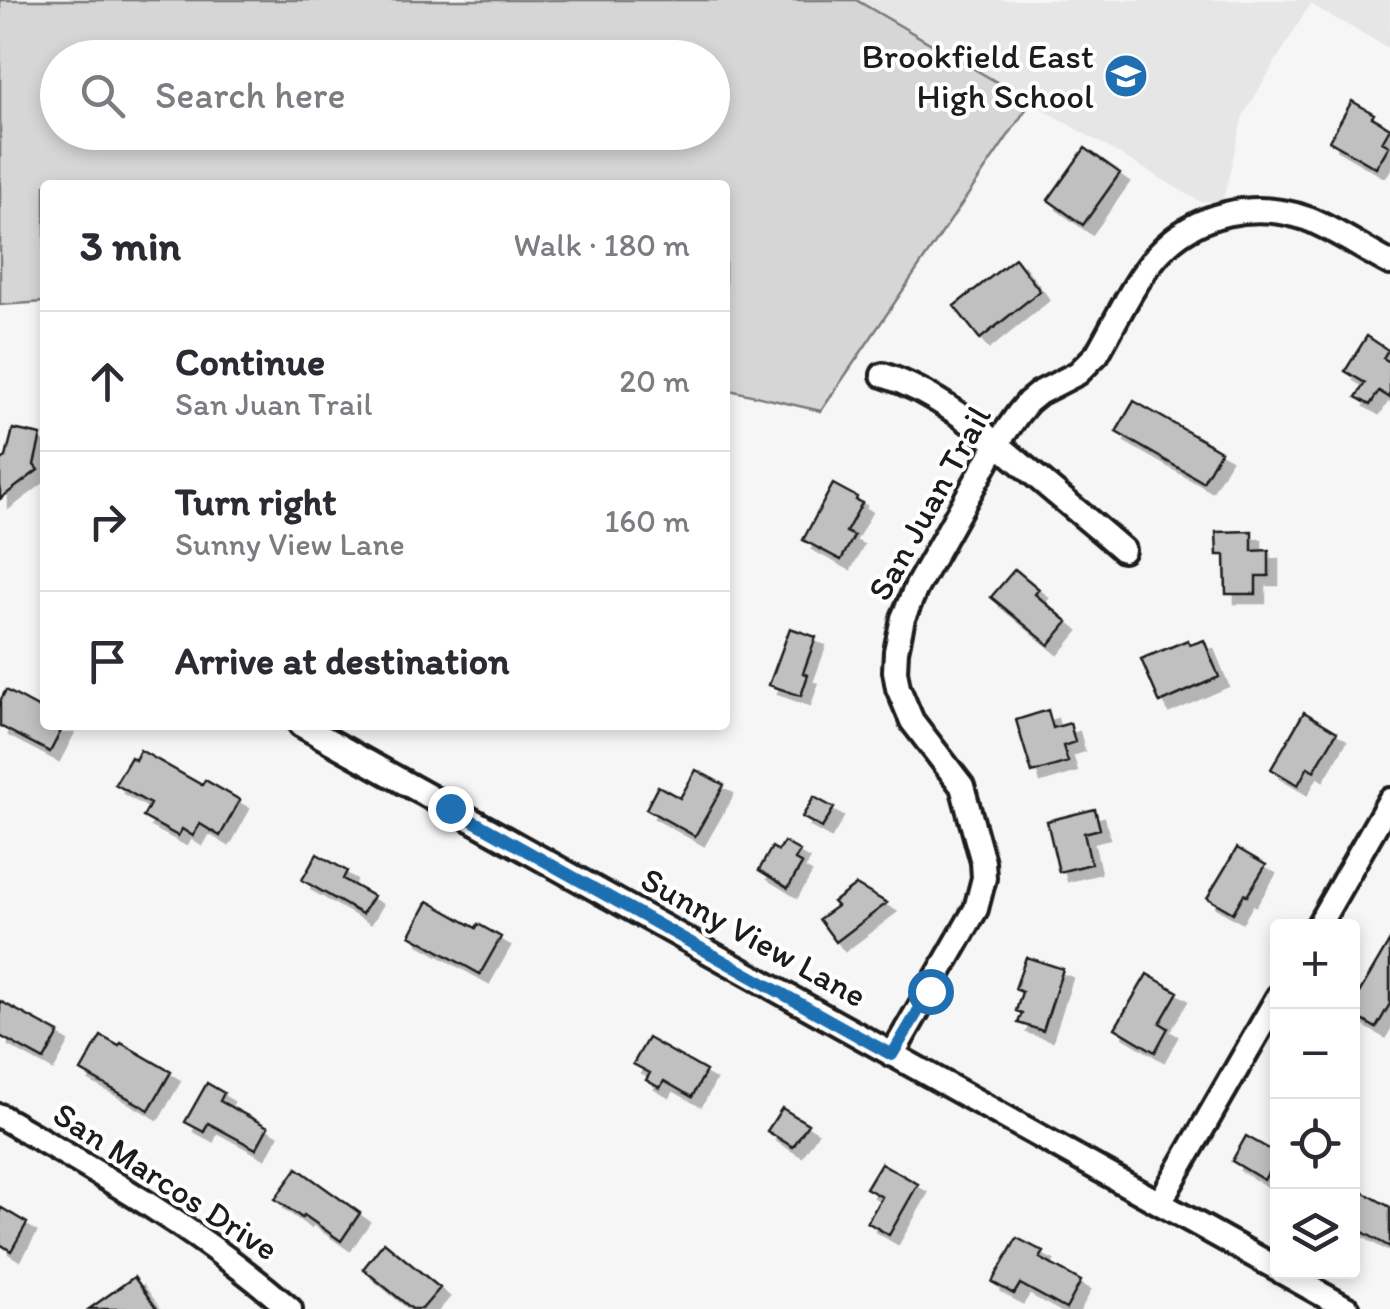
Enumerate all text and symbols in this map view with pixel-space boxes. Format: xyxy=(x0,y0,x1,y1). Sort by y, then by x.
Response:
place label: Brookfield East High School xyxy=(861,35,1094,117)
search box xyxy=(40,40,730,150)
school or university icon: Brookfield East High School xyxy=(1103,53,1149,99)
icon: search xyxy=(75,68,130,123)
text: Search here xyxy=(155,72,346,118)
text: 3 min xyxy=(80,220,181,271)
text: Walk · 180 m xyxy=(513,226,690,264)
text: Continue xyxy=(175,339,325,385)
icon: ahead xyxy=(80,354,135,409)
text: 20 m xyxy=(619,362,690,400)
text: San Juan Trail xyxy=(175,385,373,423)
street label: San Juan Trail xyxy=(858,398,1000,608)
text: Turn right xyxy=(175,479,337,525)
icon: right xyxy=(80,494,135,549)
text: 160 m xyxy=(604,502,690,540)
text: Sunny View Lane xyxy=(175,525,405,563)
icon: arrive xyxy=(80,634,135,689)
text: Arrive at destination xyxy=(175,638,510,684)
route end xyxy=(428,786,474,832)
street label: Sunny View Lane xyxy=(634,858,874,1016)
map controls xyxy=(1270,919,1360,1279)
button: + xyxy=(1270,919,1360,1009)
route start xyxy=(908,969,954,1015)
button: − xyxy=(1270,1009,1360,1099)
street label: San Marcos Drive xyxy=(46,1093,286,1269)
button: locate xyxy=(1270,1099,1360,1189)
button: layers xyxy=(1270,1189,1360,1279)

